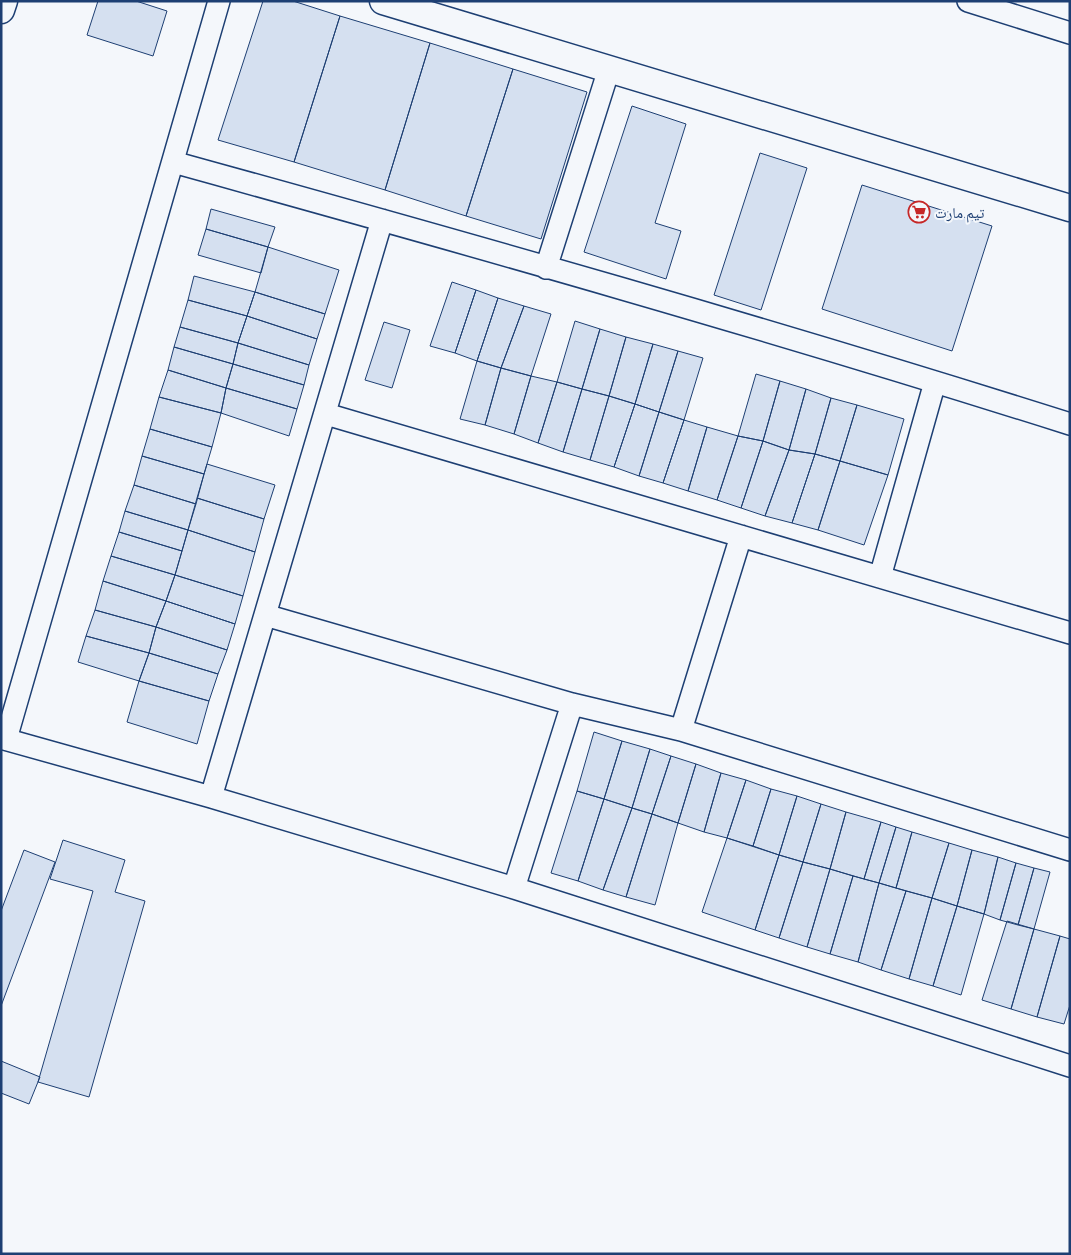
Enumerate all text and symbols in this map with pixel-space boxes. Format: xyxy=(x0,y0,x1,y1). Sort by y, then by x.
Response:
supermarket icon: تیم مارت xyxy=(907,200,931,224)
place label: تیم مارت xyxy=(935,203,985,223)

